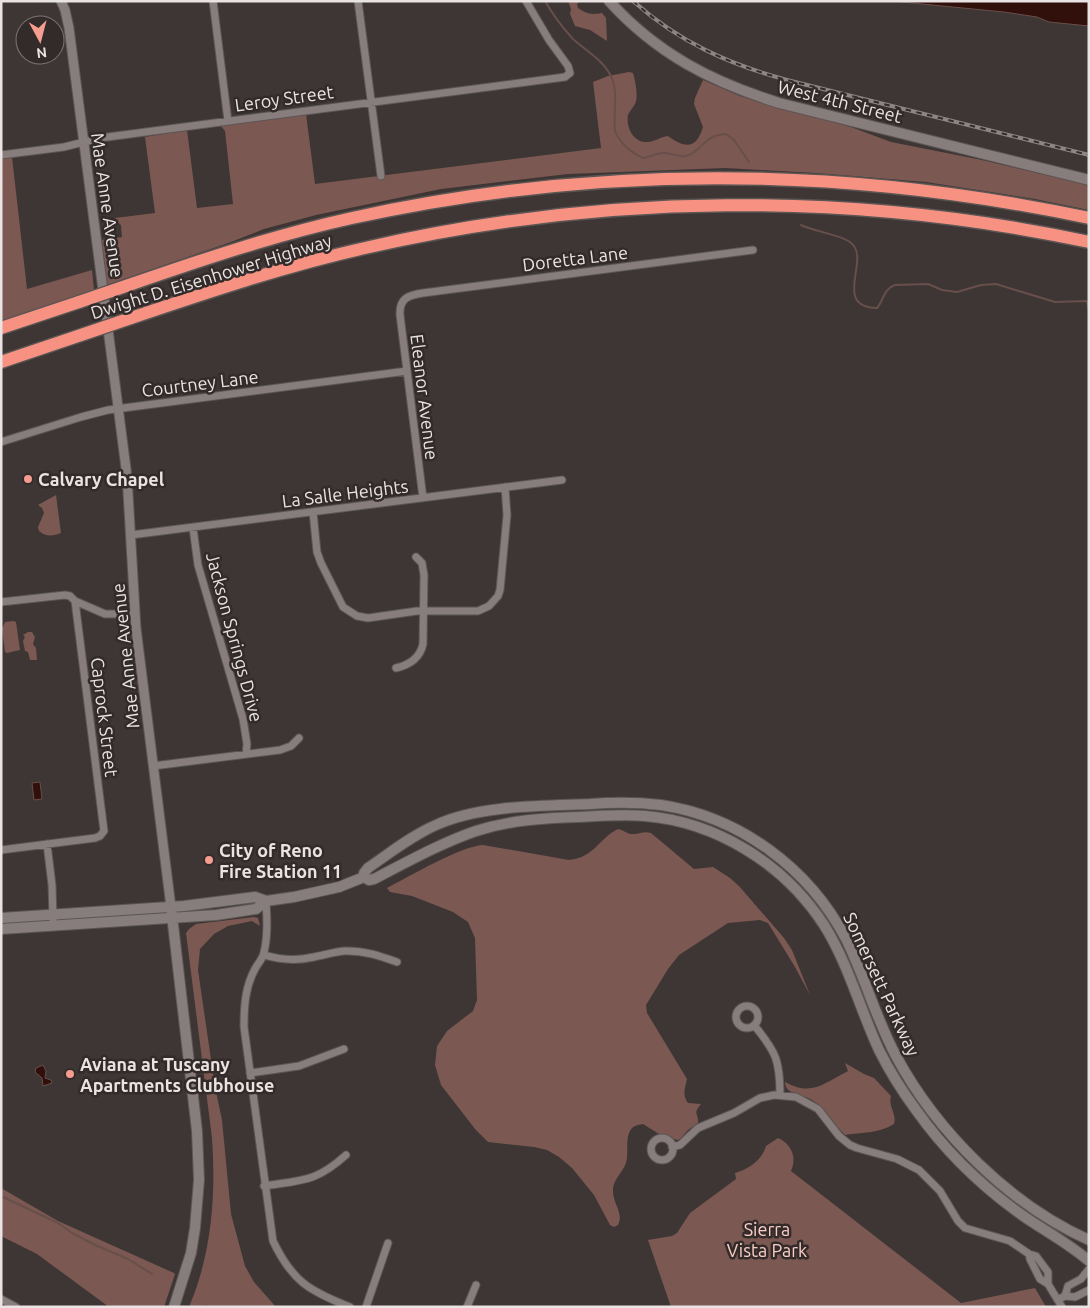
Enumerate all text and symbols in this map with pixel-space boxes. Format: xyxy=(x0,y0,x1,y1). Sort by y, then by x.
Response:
north arrow xyxy=(15,15,65,65)
text: N xyxy=(35,44,48,61)
street label: West 4th Street xyxy=(776,76,904,126)
street label: Leroy Street xyxy=(233,81,335,115)
street label: Mae Anne Avenue xyxy=(88,131,128,279)
street label: Dwight D. Eisenhower Highway xyxy=(88,230,334,322)
street label: Doretta Lane xyxy=(521,242,629,274)
street label: Eleanor Avenue xyxy=(407,333,443,461)
street label: Courtney Lane xyxy=(141,366,259,400)
place label: Calvary Chapel xyxy=(38,469,165,489)
marker: Calvary Chapel xyxy=(22,473,34,485)
street label: La Salle Heights xyxy=(281,475,409,511)
street label: Jackson Springs Drive xyxy=(203,550,267,724)
street label: Mae Anne Avenue xyxy=(107,582,143,730)
street label: Caprock Street xyxy=(88,656,122,778)
place label: City of Reno Fire Station 11 xyxy=(219,840,342,881)
marker: City of Reno Fire Station 11 xyxy=(203,854,215,866)
street label: Somersett Parkway xyxy=(840,909,924,1059)
place label: Aviana at Tuscany Apartments Clubhouse xyxy=(80,1054,274,1095)
marker: Aviana at Tuscany Apartments Clubhouse xyxy=(64,1068,76,1080)
park label: Sierra Vista Park xyxy=(727,1219,807,1260)

